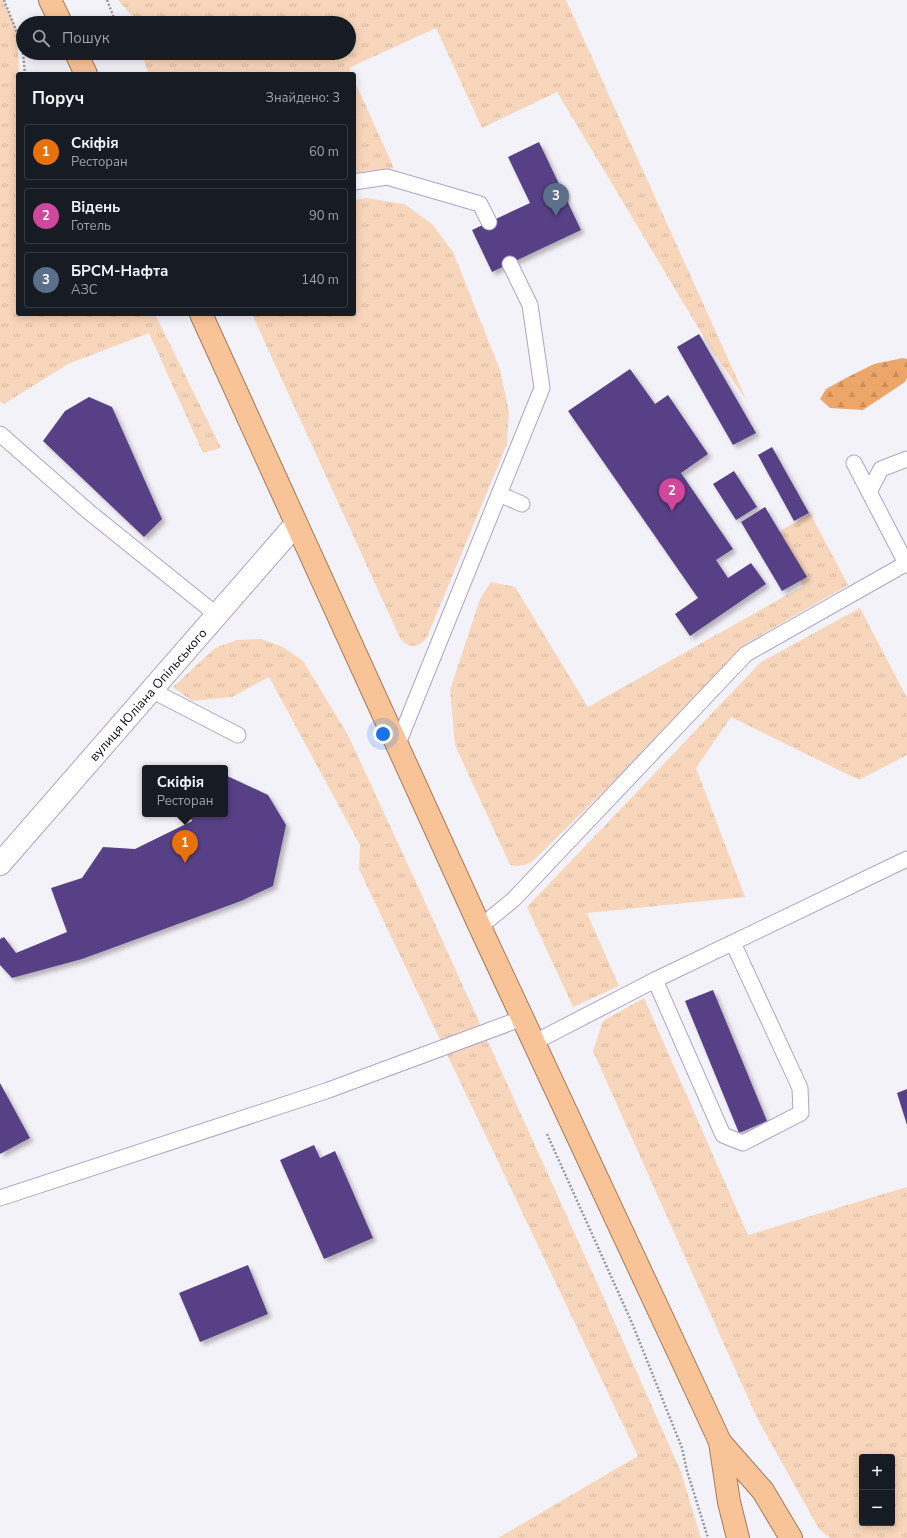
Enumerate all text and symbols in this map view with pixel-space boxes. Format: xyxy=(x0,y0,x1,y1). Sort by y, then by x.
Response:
search box xyxy=(16,16,356,60)
icon: search xyxy=(30,27,52,49)
text: Пошук xyxy=(62,28,110,48)
text: Поруч xyxy=(32,87,84,110)
text: Знайдено: 3 xyxy=(266,89,340,107)
text: Скіфія xyxy=(71,133,119,153)
text: 1 xyxy=(42,143,50,161)
text: 60 m xyxy=(309,143,339,161)
text: Ресторан xyxy=(71,153,128,171)
pin: 3 xyxy=(543,183,569,216)
text: Відень xyxy=(71,197,120,217)
text: 2 xyxy=(42,207,50,225)
text: 90 m xyxy=(309,207,339,225)
text: Готель xyxy=(71,217,111,235)
text: БРСМ-Нафта xyxy=(71,261,169,281)
text: 3 xyxy=(42,271,50,289)
text: 140 m xyxy=(301,271,339,289)
text: АЗС xyxy=(71,281,98,299)
pin: 2 xyxy=(659,478,685,511)
street label: вулиця Юліана Опільського xyxy=(86,625,211,765)
your location xyxy=(373,724,393,744)
popup xyxy=(142,765,228,817)
text: Скіфія xyxy=(157,772,204,792)
text: Ресторан xyxy=(157,792,213,810)
pin: 1 xyxy=(172,830,198,863)
map controls xyxy=(859,1454,895,1526)
button: + xyxy=(859,1454,895,1490)
button: − xyxy=(859,1490,895,1526)

